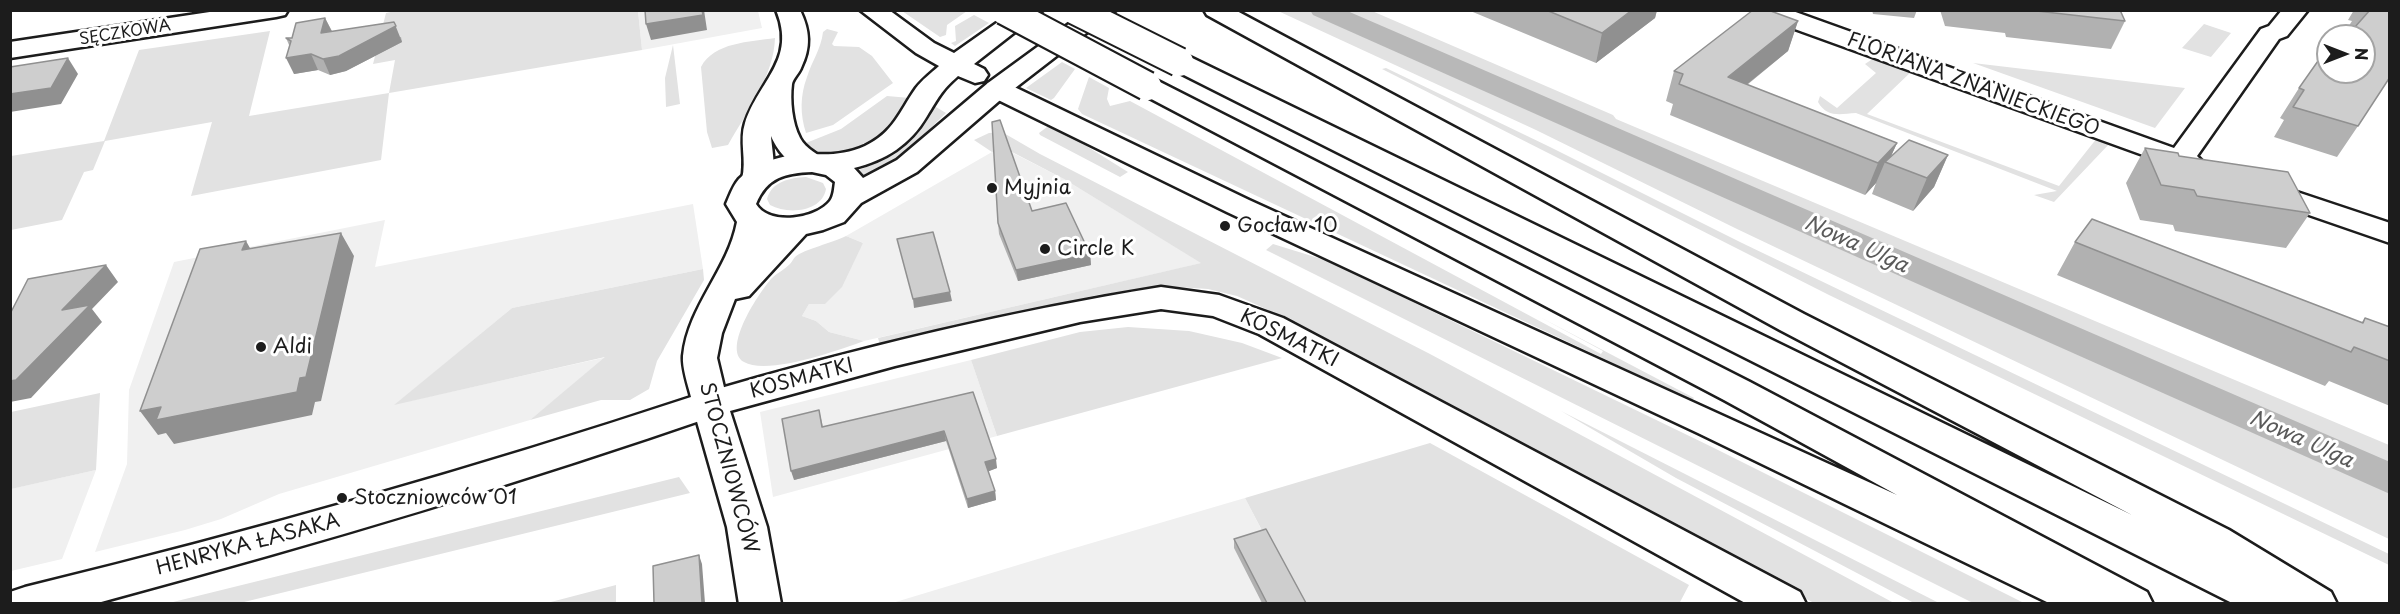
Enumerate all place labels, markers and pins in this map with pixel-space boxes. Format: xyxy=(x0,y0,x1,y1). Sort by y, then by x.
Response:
place label: Myjnia xyxy=(1004,176,1071,200)
marker: Myjnia xyxy=(985,181,999,195)
place label: Gocław 10 xyxy=(1237,214,1338,238)
marker: Gocław 10 xyxy=(1218,219,1232,233)
place label: Circle K xyxy=(1057,237,1134,261)
marker: Circle K xyxy=(1038,242,1052,256)
place label: Aldi xyxy=(273,335,312,359)
marker: Aldi xyxy=(254,340,268,354)
place label: Stoczniowców 01 xyxy=(354,486,517,510)
marker: Stoczniowców 01 xyxy=(335,491,349,505)

